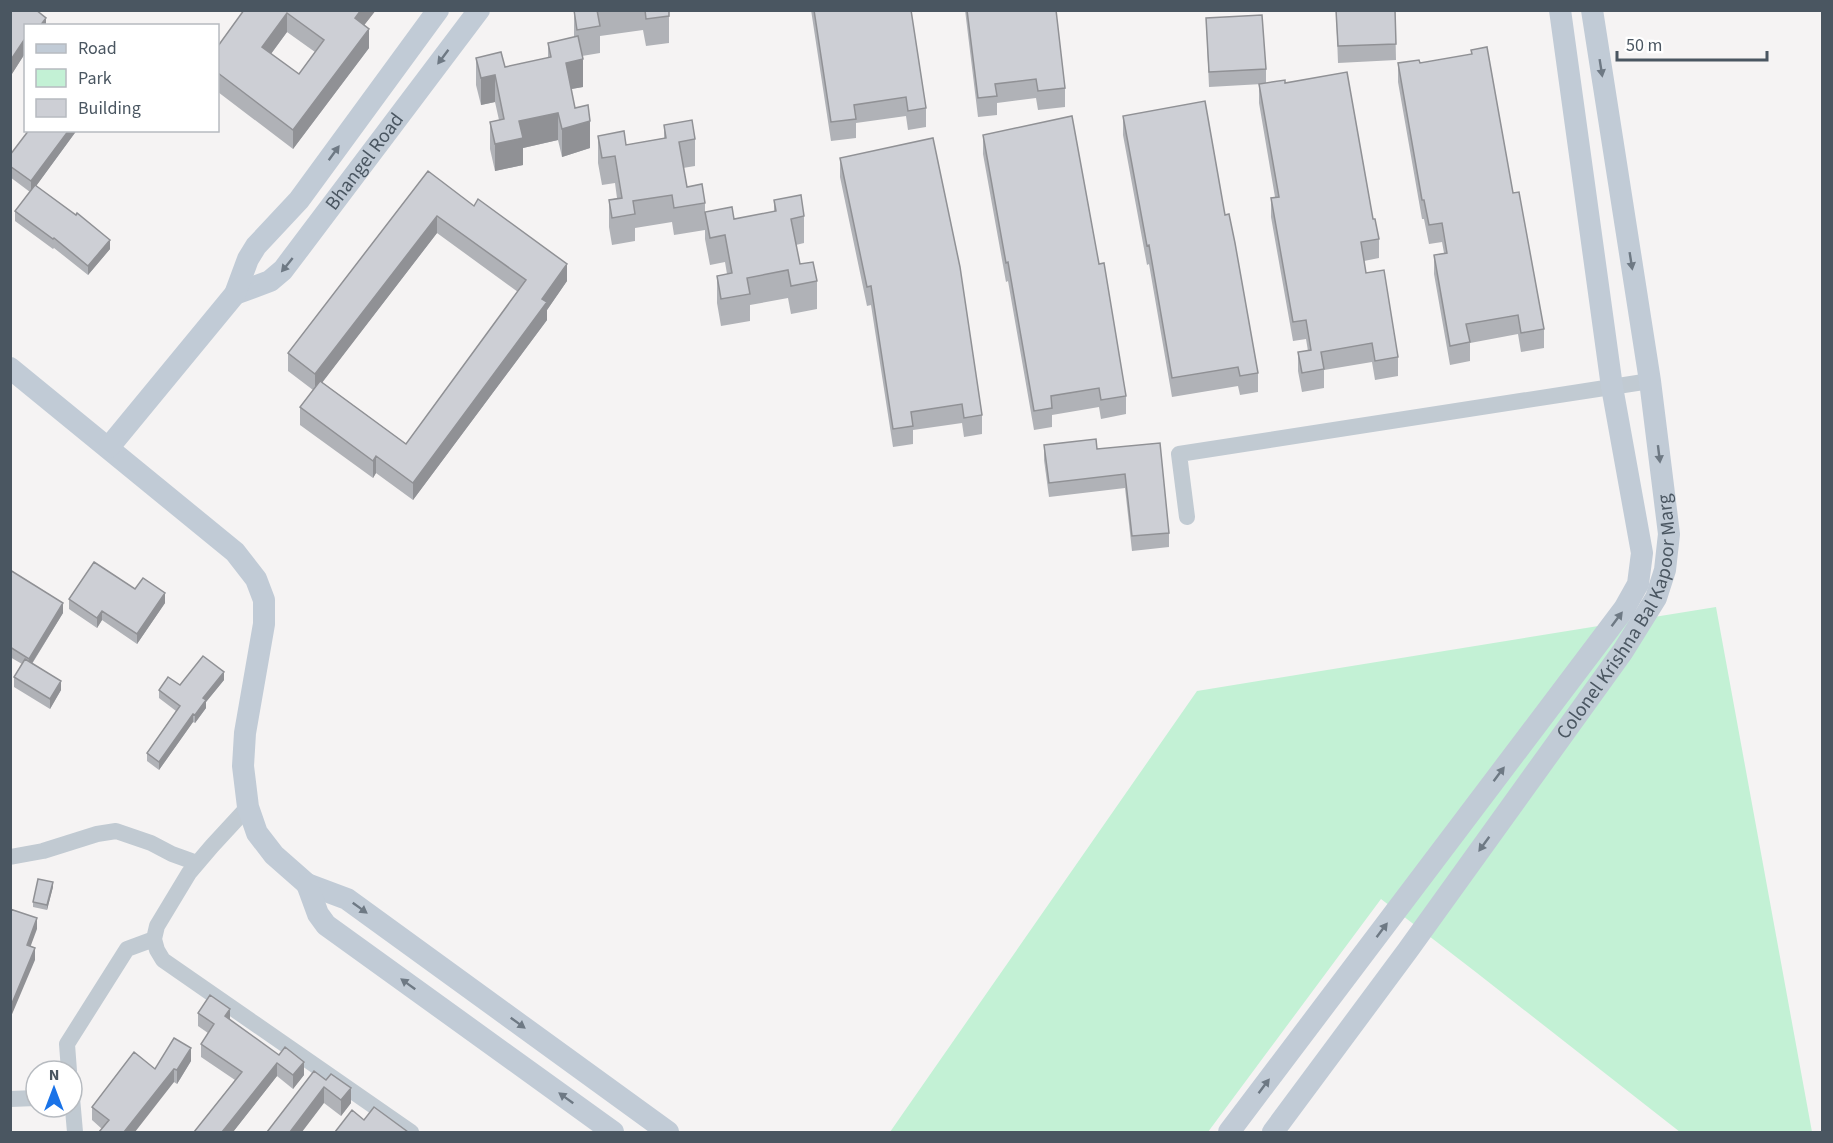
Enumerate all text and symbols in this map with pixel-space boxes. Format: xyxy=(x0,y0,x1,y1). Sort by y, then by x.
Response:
legend xyxy=(24,24,219,132)
scale bar xyxy=(1617,24,1767,62)
text: 50 m xyxy=(1626,33,1662,58)
text: Road xyxy=(78,36,117,61)
one-way arrow xyxy=(438,50,450,65)
one-way arrow xyxy=(1597,59,1606,78)
text: Park xyxy=(78,66,112,91)
text: Building xyxy=(78,96,141,121)
street label: Bhangel Road xyxy=(319,107,411,216)
one-way arrow xyxy=(327,145,339,160)
one-way arrow xyxy=(1627,252,1636,271)
one-way arrow xyxy=(281,257,293,272)
one-way arrow xyxy=(1654,445,1664,464)
street label: Colonel Krishna Bal Kapoor Marg xyxy=(1550,493,1683,745)
one-way arrow xyxy=(1610,611,1622,626)
one-way arrow xyxy=(1493,767,1505,782)
one-way arrow xyxy=(1478,836,1490,852)
one-way arrow xyxy=(353,902,368,914)
one-way arrow xyxy=(1375,923,1387,938)
one-way arrow xyxy=(400,978,416,990)
one-way arrow xyxy=(510,1017,525,1029)
north arrow xyxy=(24,1059,84,1119)
text: N xyxy=(49,1064,59,1086)
one-way arrow xyxy=(1258,1078,1270,1093)
one-way arrow xyxy=(558,1092,574,1104)

